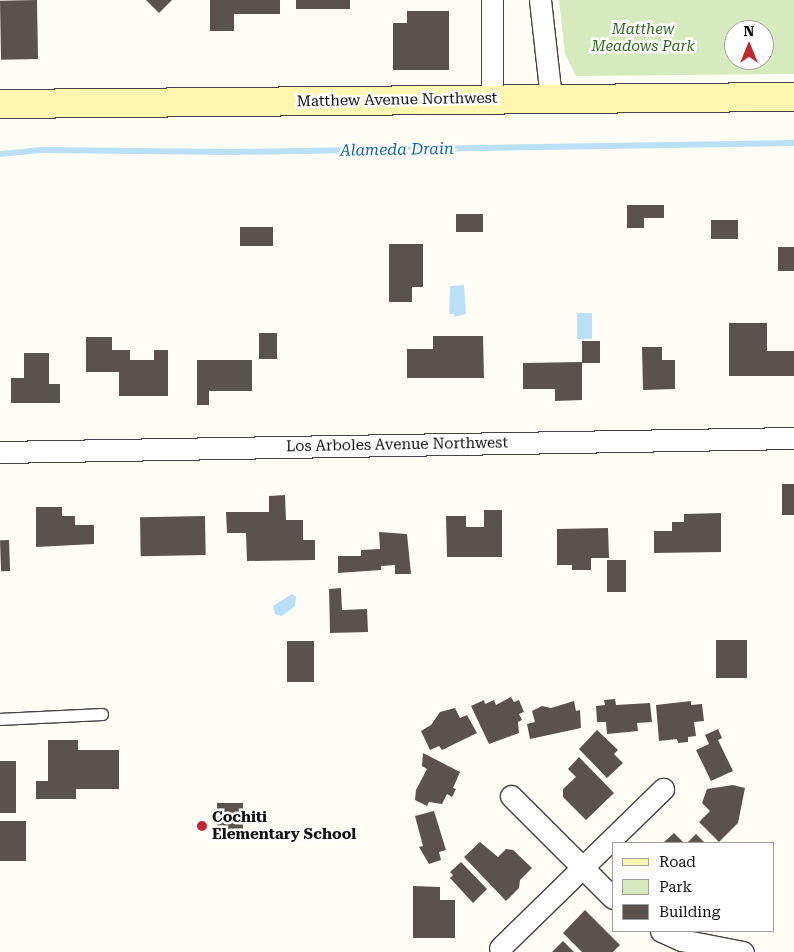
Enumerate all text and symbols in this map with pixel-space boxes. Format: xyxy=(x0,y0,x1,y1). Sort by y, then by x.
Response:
park label: Matthew Meadows Park xyxy=(591,20,695,55)
north arrow xyxy=(724,20,774,70)
text: N xyxy=(744,23,754,39)
street label: Matthew Avenue Northwest xyxy=(297,89,497,111)
water label: Alameda Drain xyxy=(340,139,454,161)
street label: Los Arboles Avenue Northwest xyxy=(286,434,508,456)
place label: Cochiti Elementary School xyxy=(212,808,356,843)
marker: Cochiti Elementary School xyxy=(196,820,208,832)
legend xyxy=(612,842,774,932)
text: Road xyxy=(659,853,696,871)
text: Park xyxy=(659,878,692,896)
text: Building xyxy=(659,903,720,921)

